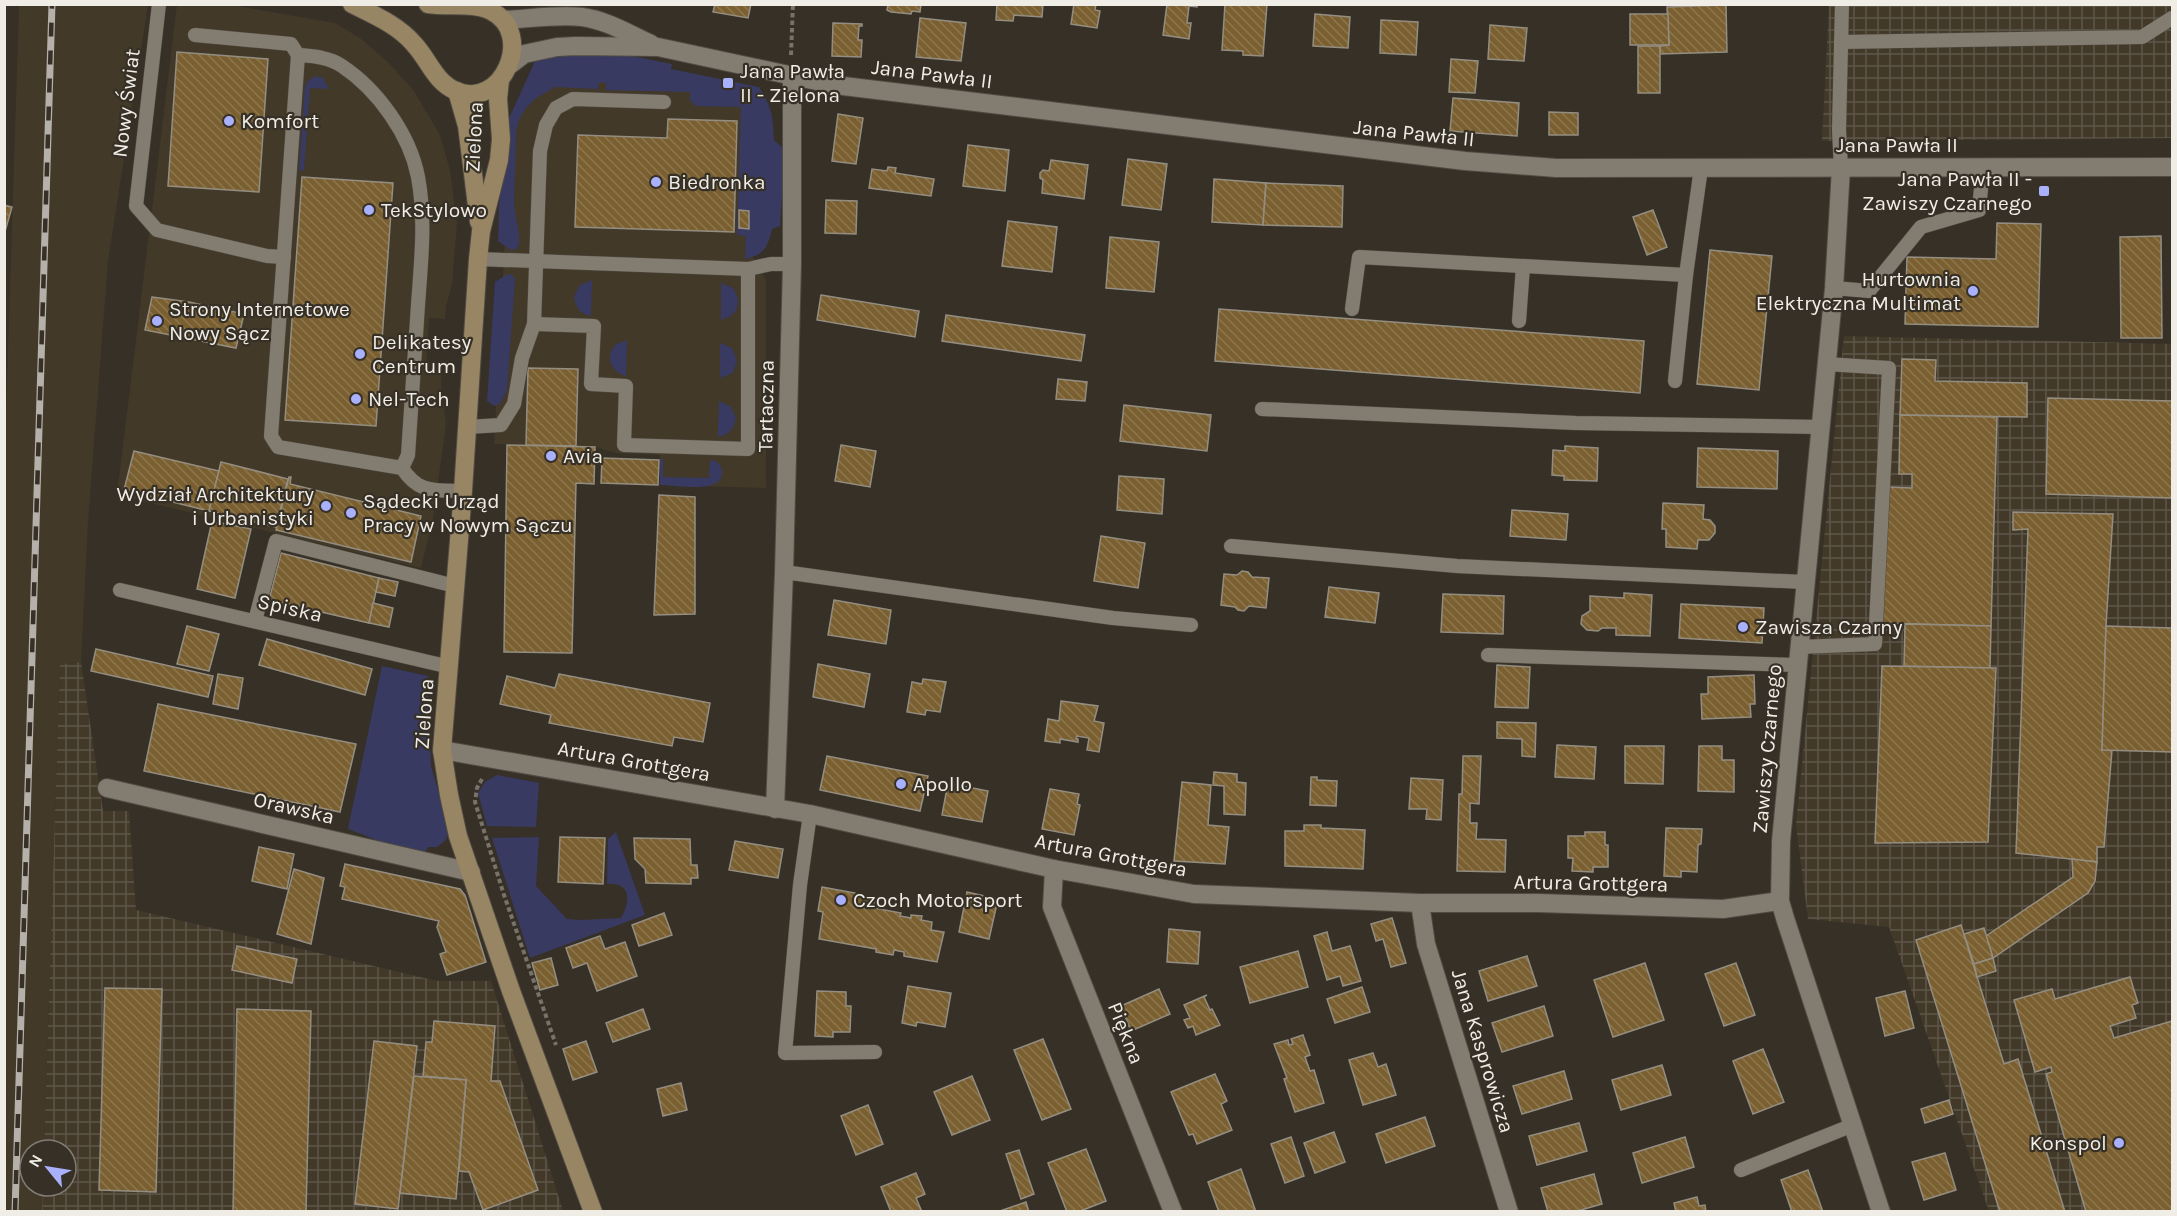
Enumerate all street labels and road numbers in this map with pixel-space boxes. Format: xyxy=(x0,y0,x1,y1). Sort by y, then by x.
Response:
street label: Nowy Świat xyxy=(107,47,145,159)
street label: Jana Pawła II xyxy=(870,55,994,93)
street label: Zielona xyxy=(460,101,488,173)
street label: Jana Pawła II xyxy=(1352,115,1476,151)
street label: Jana Pawła II xyxy=(1836,133,1958,157)
street label: Tartaczna xyxy=(753,360,779,452)
street label: Spiska xyxy=(255,589,325,627)
street label: Zawiszy Czarnego xyxy=(1748,663,1786,835)
street label: Zielona xyxy=(410,678,438,750)
street label: Artura Grottgera xyxy=(556,736,712,786)
street label: Orawska xyxy=(251,787,337,829)
street label: Artura Grottgera xyxy=(1033,828,1189,882)
street label: Artura Grottgera xyxy=(1514,870,1668,896)
street label: Jana Kasprowicza xyxy=(1447,966,1519,1136)
street label: Piękna xyxy=(1103,998,1149,1068)

